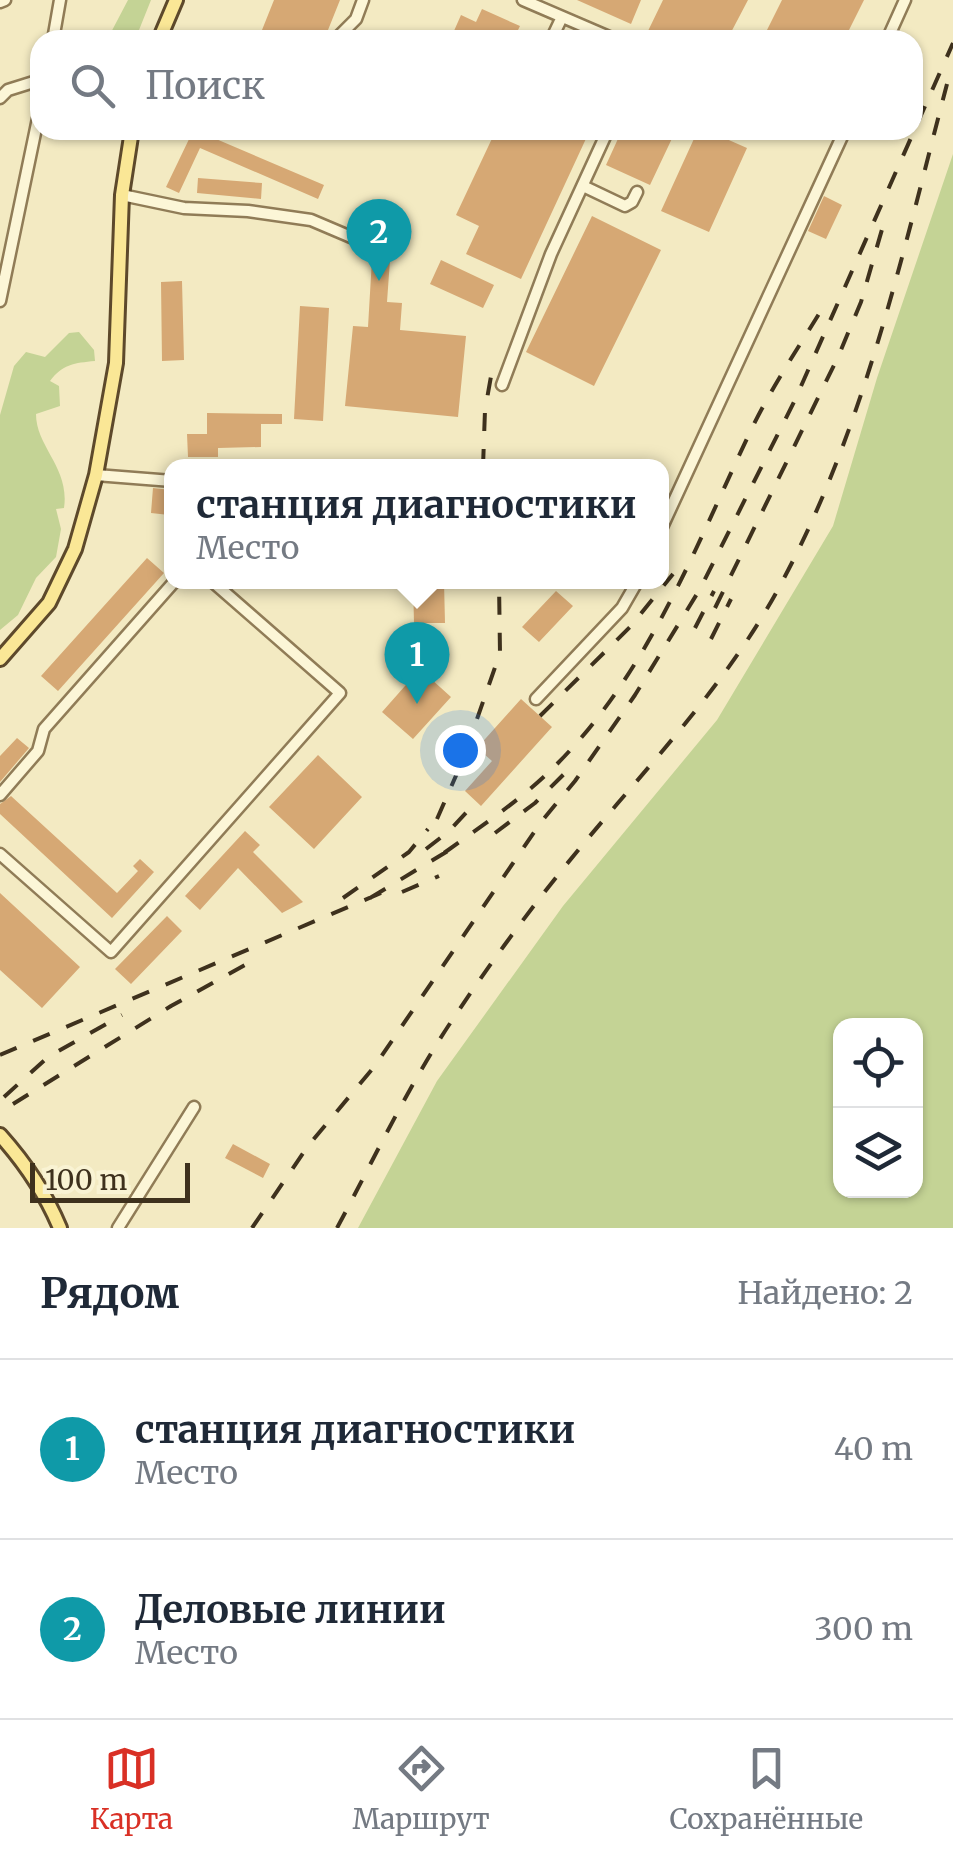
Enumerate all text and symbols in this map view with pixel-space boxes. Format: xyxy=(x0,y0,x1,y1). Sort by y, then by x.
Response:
search box xyxy=(30,30,923,140)
icon: search xyxy=(65,58,120,113)
text: Поиск xyxy=(145,62,265,109)
pin: 2 xyxy=(346,198,412,281)
popup xyxy=(164,459,669,589)
text: станция диагностики xyxy=(196,481,637,528)
text: Место xyxy=(196,528,299,568)
pin: 1 xyxy=(384,622,450,704)
your location xyxy=(435,725,486,776)
map controls xyxy=(833,1018,923,1198)
button: locate xyxy=(833,1018,923,1108)
button: layers xyxy=(833,1108,923,1198)
scale bar xyxy=(30,1158,190,1202)
text: 100 m xyxy=(45,1162,127,1198)
text: Рядом xyxy=(40,1267,180,1319)
text: Найдено: 2 xyxy=(738,1273,913,1313)
text: станция диагностики xyxy=(135,1406,575,1453)
text: 1 xyxy=(65,1429,80,1469)
text: 40 m xyxy=(834,1429,913,1469)
text: Место xyxy=(135,1453,238,1493)
text: Деловые линии xyxy=(135,1586,446,1633)
text: 2 xyxy=(63,1609,82,1649)
text: 300 m xyxy=(814,1609,913,1649)
text: Место xyxy=(135,1633,238,1673)
tab: Карта xyxy=(90,1741,173,1837)
tab: Маршрут xyxy=(353,1741,490,1837)
tab: Сохранённые xyxy=(669,1741,863,1837)

